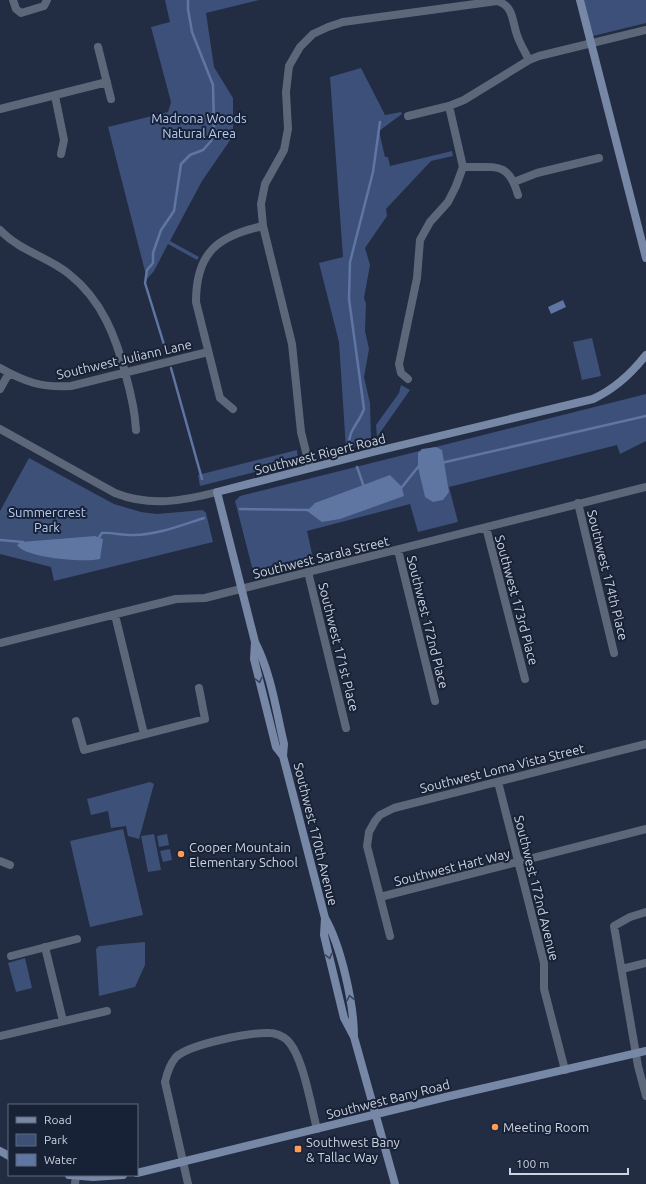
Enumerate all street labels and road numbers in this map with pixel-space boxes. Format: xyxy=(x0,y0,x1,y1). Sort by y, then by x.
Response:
street label: Southwest Juliann Lane xyxy=(55,337,193,381)
street label: Southwest Rigert Road xyxy=(253,431,387,477)
street label: Southwest 174th Place xyxy=(585,508,631,642)
street label: Southwest Sarala Street xyxy=(251,533,391,581)
street label: Southwest 173rd Place xyxy=(493,534,541,666)
street label: Southwest 172nd Place xyxy=(405,554,451,690)
street label: Southwest 171st Place xyxy=(316,581,362,713)
street label: Southwest Loma Vista Street xyxy=(418,741,586,795)
street label: Southwest 170th Avenue xyxy=(291,761,341,907)
street label: Southwest 172nd Avenue xyxy=(512,814,562,962)
street label: Southwest Hart Way xyxy=(393,846,511,888)
street label: Southwest Bany Road xyxy=(325,1077,451,1121)

